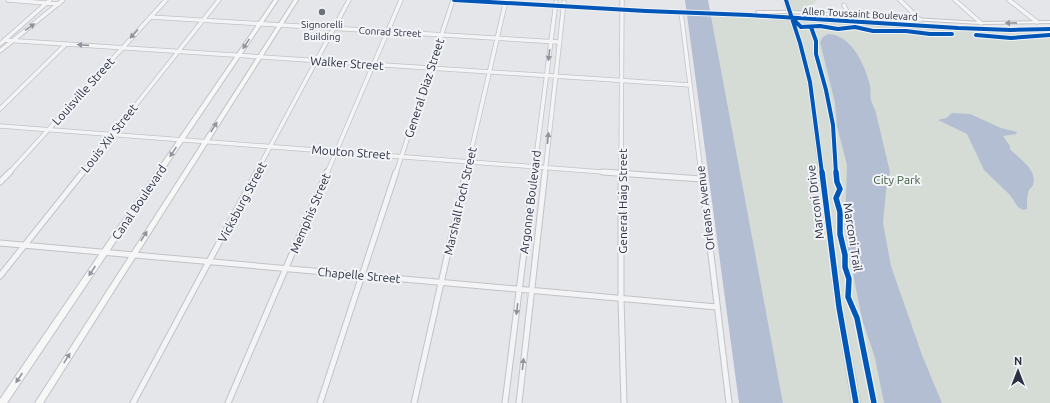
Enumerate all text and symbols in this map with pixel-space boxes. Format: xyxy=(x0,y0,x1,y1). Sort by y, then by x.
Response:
street label: Allen Toussaint Boulevard xyxy=(802,5,918,23)
marker: Signorelli Building xyxy=(317,7,327,17)
place label: Signorelli Building xyxy=(301,19,343,42)
one-way arrow xyxy=(1004,20,1017,26)
one-way arrow xyxy=(25,23,36,31)
street label: Conrad Street xyxy=(358,25,422,39)
one-way arrow xyxy=(130,29,139,39)
street label: General Diaz Street xyxy=(402,36,446,139)
one-way arrow xyxy=(242,39,250,49)
one-way arrow xyxy=(77,42,89,49)
one-way arrow xyxy=(546,49,552,61)
street label: Louisville Street xyxy=(49,54,117,127)
street label: Walker Street xyxy=(310,54,384,72)
street label: Louis Xiv Street xyxy=(78,101,140,175)
one-way arrow xyxy=(210,122,218,132)
one-way arrow xyxy=(545,132,551,144)
street label: Mouton Street xyxy=(311,143,391,161)
street label: Marshall Foch Street xyxy=(441,145,479,256)
one-way arrow xyxy=(169,146,177,157)
street label: General Haig Street xyxy=(616,148,629,254)
street label: Argonne Boulevard xyxy=(517,150,543,254)
street label: Vicksburg Street xyxy=(215,159,269,244)
street label: Canal Boulevard xyxy=(109,162,169,242)
street label: Marconi Drive xyxy=(804,164,826,240)
street label: Orleans Avenue xyxy=(693,165,717,251)
street label: Memphis Street xyxy=(287,171,333,255)
park label: City Park xyxy=(873,173,921,186)
street label: Marconi Trail xyxy=(841,202,865,272)
one-way arrow xyxy=(140,231,148,242)
one-way arrow xyxy=(88,265,96,276)
street label: Chapelle Street xyxy=(317,265,401,285)
one-way arrow xyxy=(514,303,520,315)
north arrow xyxy=(998,351,1038,391)
one-way arrow xyxy=(63,353,71,363)
text: N xyxy=(1014,355,1022,367)
one-way arrow xyxy=(520,358,527,370)
one-way arrow xyxy=(15,373,23,383)

